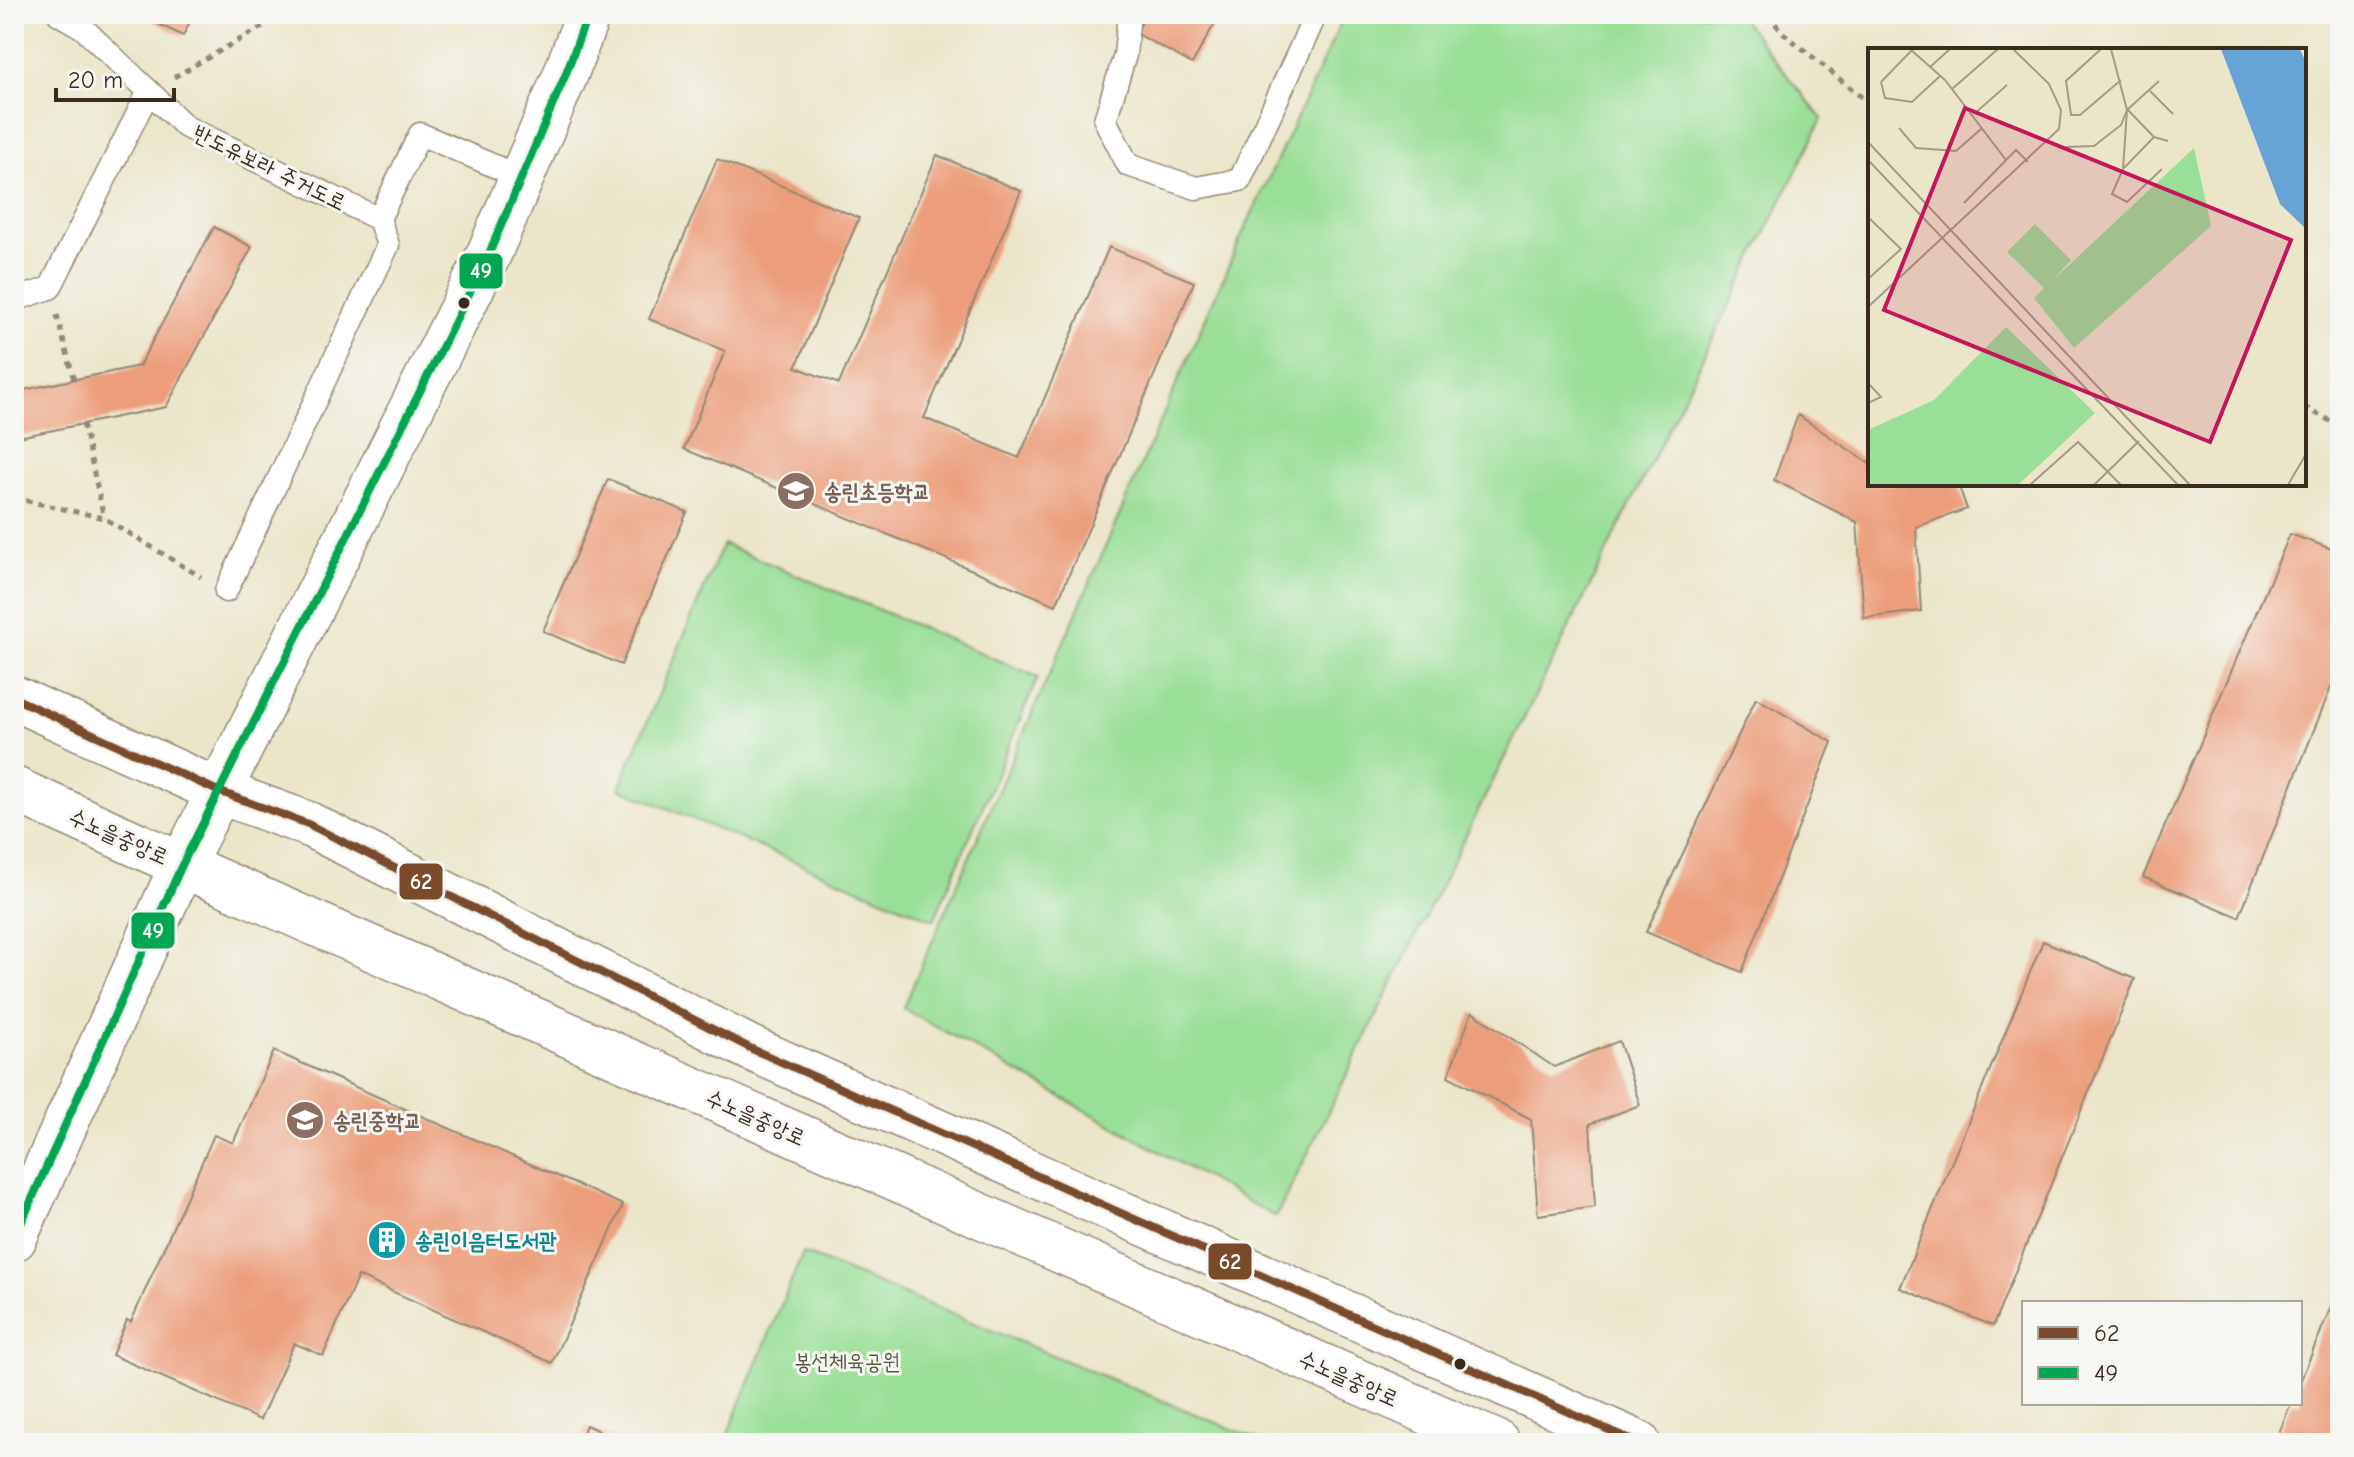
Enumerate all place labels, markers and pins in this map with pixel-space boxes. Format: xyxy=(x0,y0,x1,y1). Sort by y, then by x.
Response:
unlabelled marker xyxy=(456,295,472,311)
school or university icon: 송린초등학교 xyxy=(775,470,817,512)
place label: 송린초등학교 xyxy=(824,479,930,505)
school or university icon: 송린중학교 xyxy=(284,1099,326,1141)
place label: 송린중학교 xyxy=(333,1108,422,1134)
building icon: 송린이음터도서관 xyxy=(366,1219,408,1261)
place label: 송린이음터도서관 xyxy=(415,1228,557,1254)
unlabelled marker xyxy=(1452,1356,1468,1372)

